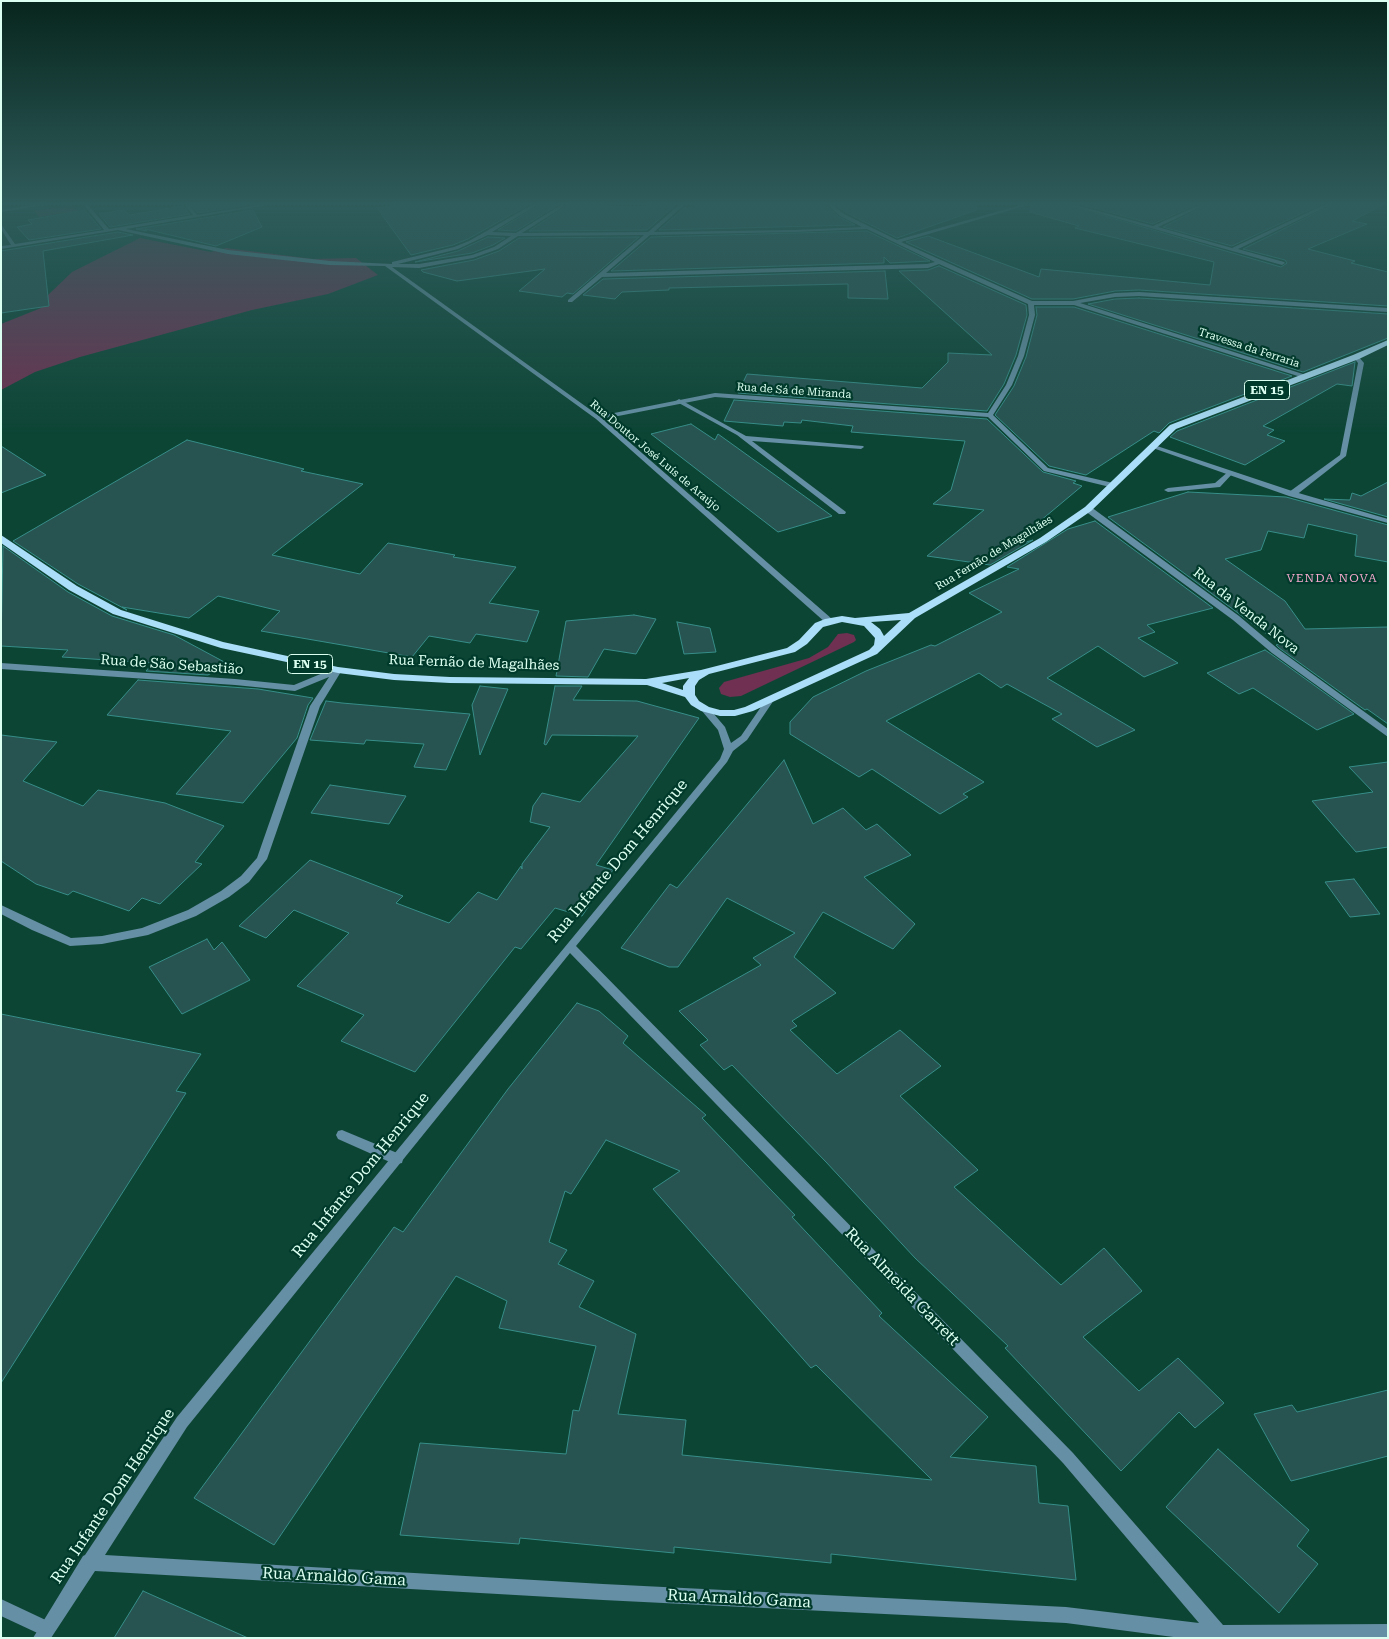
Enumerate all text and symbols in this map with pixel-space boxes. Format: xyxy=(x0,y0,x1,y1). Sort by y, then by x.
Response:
street label: Travessa da Ferraria xyxy=(1197,325,1301,371)
street label: Rua de Sá de Miranda xyxy=(736,380,852,402)
road number: EN 15 xyxy=(1244,380,1290,400)
street label: Rua Doutor José Luís de Araújo xyxy=(587,398,723,514)
street label: Rua Fernão de Magalhães xyxy=(933,513,1055,593)
street label: Rua da Venda Nova xyxy=(1190,564,1302,658)
district label: VENDA NOVA xyxy=(1285,571,1379,585)
street label: Rua de São Sebastião xyxy=(100,652,244,678)
street label: Rua Fernão de Magalhães xyxy=(388,652,560,674)
road number: EN 15 xyxy=(288,654,332,674)
street label: Rua Infante Dom Henrique xyxy=(544,775,692,947)
street label: Rua Infante Dom Henrique xyxy=(288,1088,434,1262)
street label: Rua Almeida Garrett xyxy=(841,1224,963,1350)
street label: Rua Infante Dom Henrique xyxy=(47,1405,179,1587)
street label: Rua Arnaldo Gama xyxy=(262,1564,406,1590)
street label: Rua Arnaldo Gama xyxy=(667,1586,811,1612)

